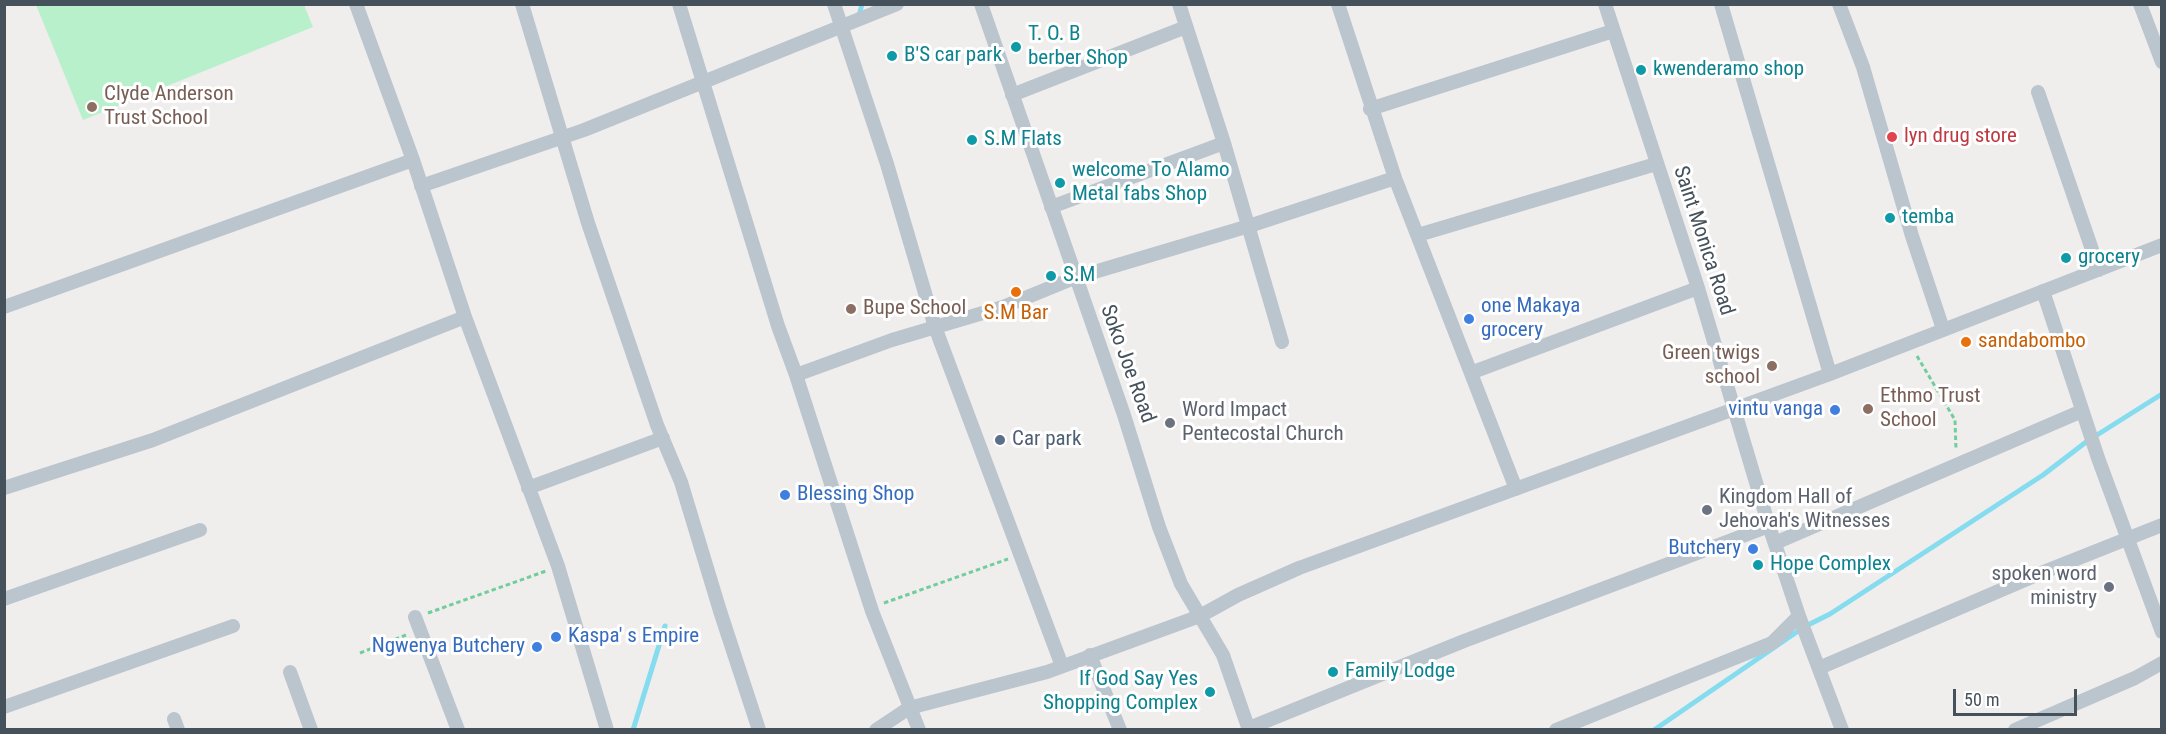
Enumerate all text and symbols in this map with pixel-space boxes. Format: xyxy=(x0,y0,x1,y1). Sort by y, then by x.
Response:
place label: T. O. B berber Shop xyxy=(1028,22,1128,72)
marker: T. O. B berber Shop xyxy=(1009,40,1023,54)
place label: B'S car park xyxy=(904,43,1002,69)
marker: B'S car park xyxy=(885,49,899,63)
place label: kwenderamo shop xyxy=(1653,57,1804,83)
marker: kwenderamo shop xyxy=(1634,63,1648,77)
place label: Clyde Anderson Trust School xyxy=(104,82,234,132)
marker: Clyde Anderson Trust School xyxy=(85,100,99,114)
place label: lyn drug store xyxy=(1904,124,2017,150)
place label: S.M Flats xyxy=(984,127,1062,153)
marker: lyn drug store xyxy=(1885,130,1899,144)
marker: S.M Flats xyxy=(965,133,979,147)
place label: welcome To Alamo Metal fabs Shop xyxy=(1072,158,1230,208)
street label: Saint Monica Road xyxy=(1667,163,1739,319)
marker: welcome To Alamo Metal fabs Shop xyxy=(1053,176,1067,190)
place label: temba xyxy=(1902,205,1954,231)
marker: temba xyxy=(1883,211,1897,225)
place label: grocery xyxy=(2078,245,2140,271)
marker: grocery xyxy=(2059,251,2073,265)
place label: S.M xyxy=(1063,263,1095,289)
marker: S.M xyxy=(1044,269,1058,283)
marker: S.M Bar xyxy=(1009,285,1023,299)
place label: one Makaya grocery xyxy=(1481,294,1580,344)
place label: Bupe School xyxy=(863,296,966,322)
place label: S.M Bar xyxy=(983,301,1049,327)
marker: Bupe School xyxy=(844,302,858,316)
street label: Soko Joe Road xyxy=(1094,302,1160,426)
marker: one Makaya grocery xyxy=(1462,312,1476,326)
place label: sandabombo xyxy=(1978,329,2086,355)
marker: sandabombo xyxy=(1959,335,1973,349)
place label: Green twigs school xyxy=(1662,341,1760,391)
marker: Green twigs school xyxy=(1765,359,1779,373)
place label: Ethmo Trust School xyxy=(1880,384,1980,434)
place label: vintu vanga xyxy=(1728,397,1823,423)
place label: Word Impact Pentecostal Church xyxy=(1182,398,1344,448)
marker: Ethmo Trust School xyxy=(1861,402,1875,416)
marker: vintu vanga xyxy=(1828,403,1842,417)
marker: Word Impact Pentecostal Church xyxy=(1163,416,1177,430)
place label: Car park xyxy=(1012,427,1081,453)
marker: Car park xyxy=(993,433,1007,447)
place label: Blessing Shop xyxy=(797,482,914,508)
place label: Kingdom Hall of Jehovah's Witnesses xyxy=(1719,485,1890,535)
marker: Blessing Shop xyxy=(778,488,792,502)
marker: Kingdom Hall of Jehovah's Witnesses xyxy=(1700,503,1714,517)
place label: Butchery xyxy=(1668,536,1741,562)
marker: Butchery xyxy=(1746,542,1760,556)
place label: Hope Complex xyxy=(1770,552,1891,578)
marker: Hope Complex xyxy=(1751,558,1765,572)
place label: spoken word ministry xyxy=(1992,562,2097,612)
marker: spoken word ministry xyxy=(2102,580,2116,594)
place label: Kaspa' s Empire xyxy=(568,624,699,650)
marker: Kaspa' s Empire xyxy=(549,630,563,644)
place label: Ngwenya Butchery xyxy=(372,634,525,660)
marker: Ngwenya Butchery xyxy=(530,640,544,654)
place label: Family Lodge xyxy=(1345,659,1455,685)
marker: Family Lodge xyxy=(1326,665,1340,679)
place label: If God Say Yes Shopping Complex xyxy=(1043,667,1198,717)
scale bar xyxy=(1956,677,2080,715)
marker: If God Say Yes Shopping Complex xyxy=(1203,685,1217,699)
text: 50 m xyxy=(1964,689,1999,710)

